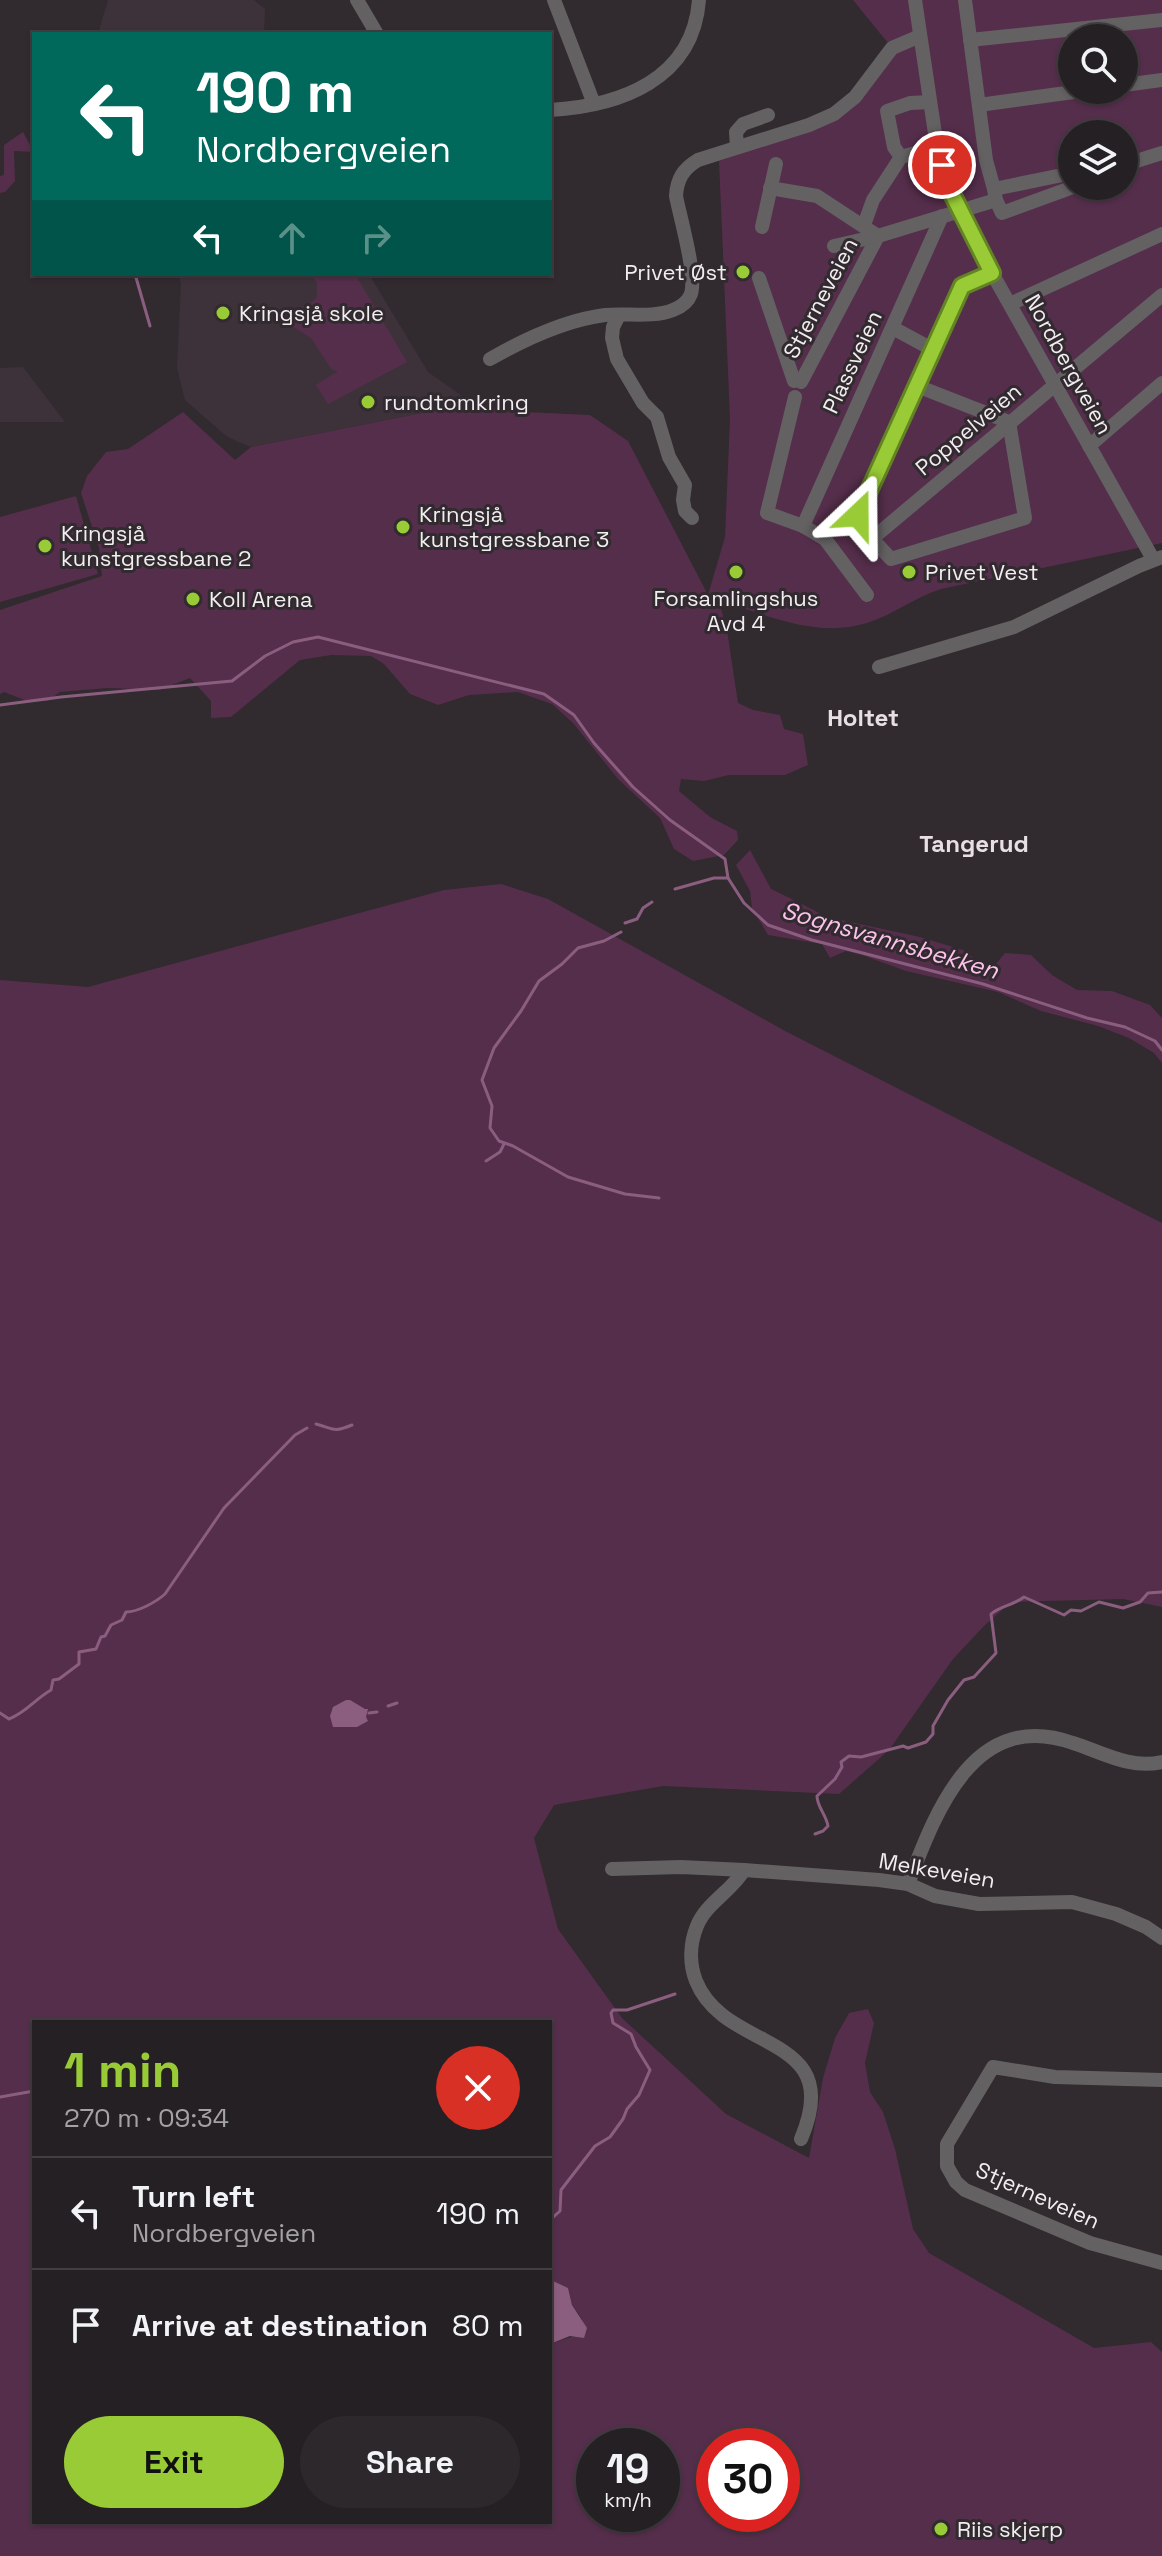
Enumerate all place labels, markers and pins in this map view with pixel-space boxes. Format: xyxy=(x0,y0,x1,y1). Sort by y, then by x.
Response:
pin xyxy=(908,131,976,199)
place label: Privet Øst xyxy=(624,258,727,286)
marker: Privet Øst xyxy=(734,263,752,281)
place label: Kringsjå skole xyxy=(239,299,384,327)
marker: Kringsjå skole xyxy=(214,304,232,322)
place label: rundtomkring xyxy=(384,388,529,416)
marker: rundtomkring xyxy=(359,393,377,411)
place label: Kringsjå kunstgressbane 3 xyxy=(419,500,609,553)
marker: Kringsjå kunstgressbane 3 xyxy=(394,518,412,536)
place label: Kringsjå kunstgressbane 2 xyxy=(61,519,251,572)
marker: Kringsjå kunstgressbane 2 xyxy=(36,537,54,555)
place label: Privet Vest xyxy=(925,558,1039,586)
marker: Forsamlingshus Avd 4 xyxy=(727,563,745,581)
marker: Privet Vest xyxy=(900,563,918,581)
place label: Forsamlingshus Avd 4 xyxy=(654,584,818,637)
place label: Koll Arena xyxy=(209,585,313,613)
marker: Koll Arena xyxy=(184,590,202,608)
place label: Riis skjerp xyxy=(957,2515,1063,2543)
marker: Riis skjerp xyxy=(932,2520,950,2538)

